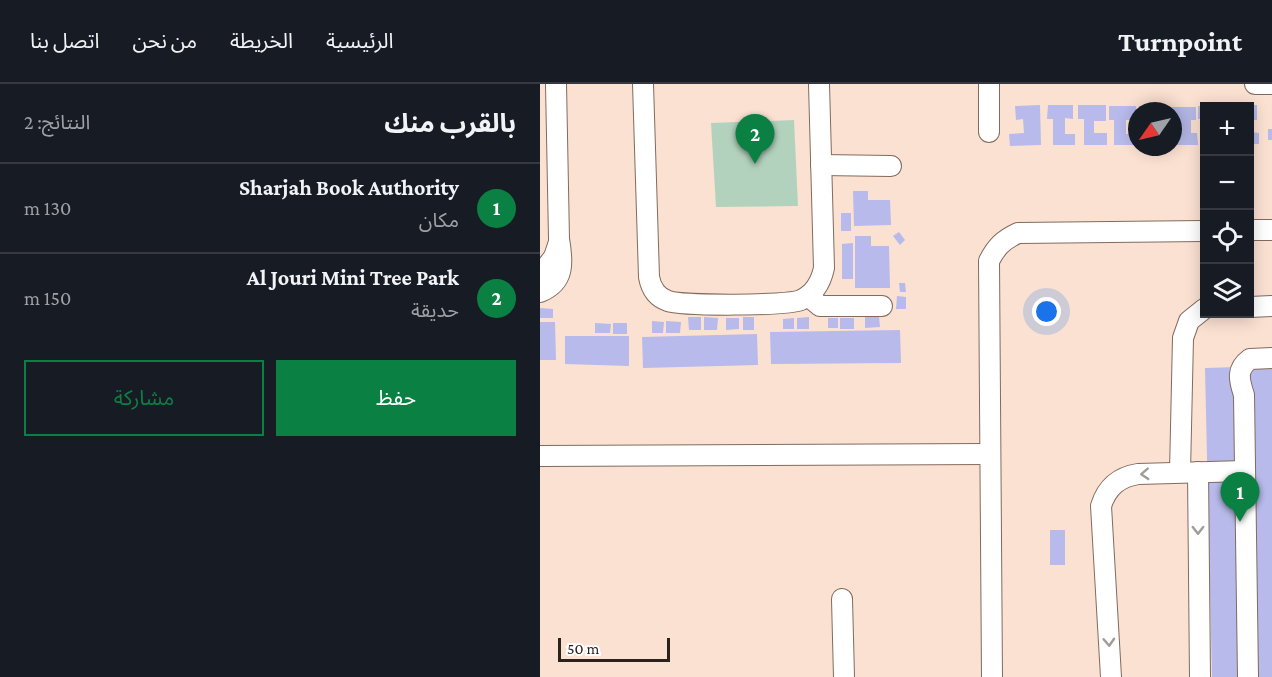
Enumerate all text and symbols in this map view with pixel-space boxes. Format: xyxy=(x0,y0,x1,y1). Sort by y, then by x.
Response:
text: Turnpoint xyxy=(1118,26,1242,57)
text: اتصل بنا xyxy=(30,29,99,53)
text: من نحن xyxy=(132,29,197,53)
text: الخريطة xyxy=(230,29,293,53)
text: الرئيسية xyxy=(326,29,394,53)
north arrow xyxy=(1128,102,1182,156)
map controls xyxy=(1200,102,1254,318)
button: + xyxy=(1200,102,1254,156)
text: بالقرب منك xyxy=(384,109,516,138)
text: النتائج: 2 xyxy=(24,111,90,133)
pin: 2 xyxy=(736,115,774,164)
button: − xyxy=(1200,156,1254,210)
text: Sharjah Book Authority xyxy=(239,175,459,200)
text: 130 m xyxy=(24,197,71,219)
text: 1 xyxy=(493,197,500,219)
text: مكان xyxy=(419,209,459,231)
button: locate xyxy=(1200,210,1254,264)
button: layers xyxy=(1200,264,1254,318)
text: Al Jouri Mini Tree Park xyxy=(247,265,459,290)
text: 150 m xyxy=(24,287,71,309)
text: 2 xyxy=(491,287,502,309)
your location xyxy=(1032,297,1061,326)
text: حديقة xyxy=(411,299,459,321)
button: مشاركة xyxy=(24,360,264,436)
button: حفظ xyxy=(276,360,516,436)
one-way arrow xyxy=(1140,467,1149,480)
pin: 1 xyxy=(1220,472,1260,522)
one-way arrow xyxy=(1192,526,1205,535)
scale bar xyxy=(558,635,670,662)
one-way arrow xyxy=(1102,637,1115,646)
text: 50 m xyxy=(567,640,599,657)

